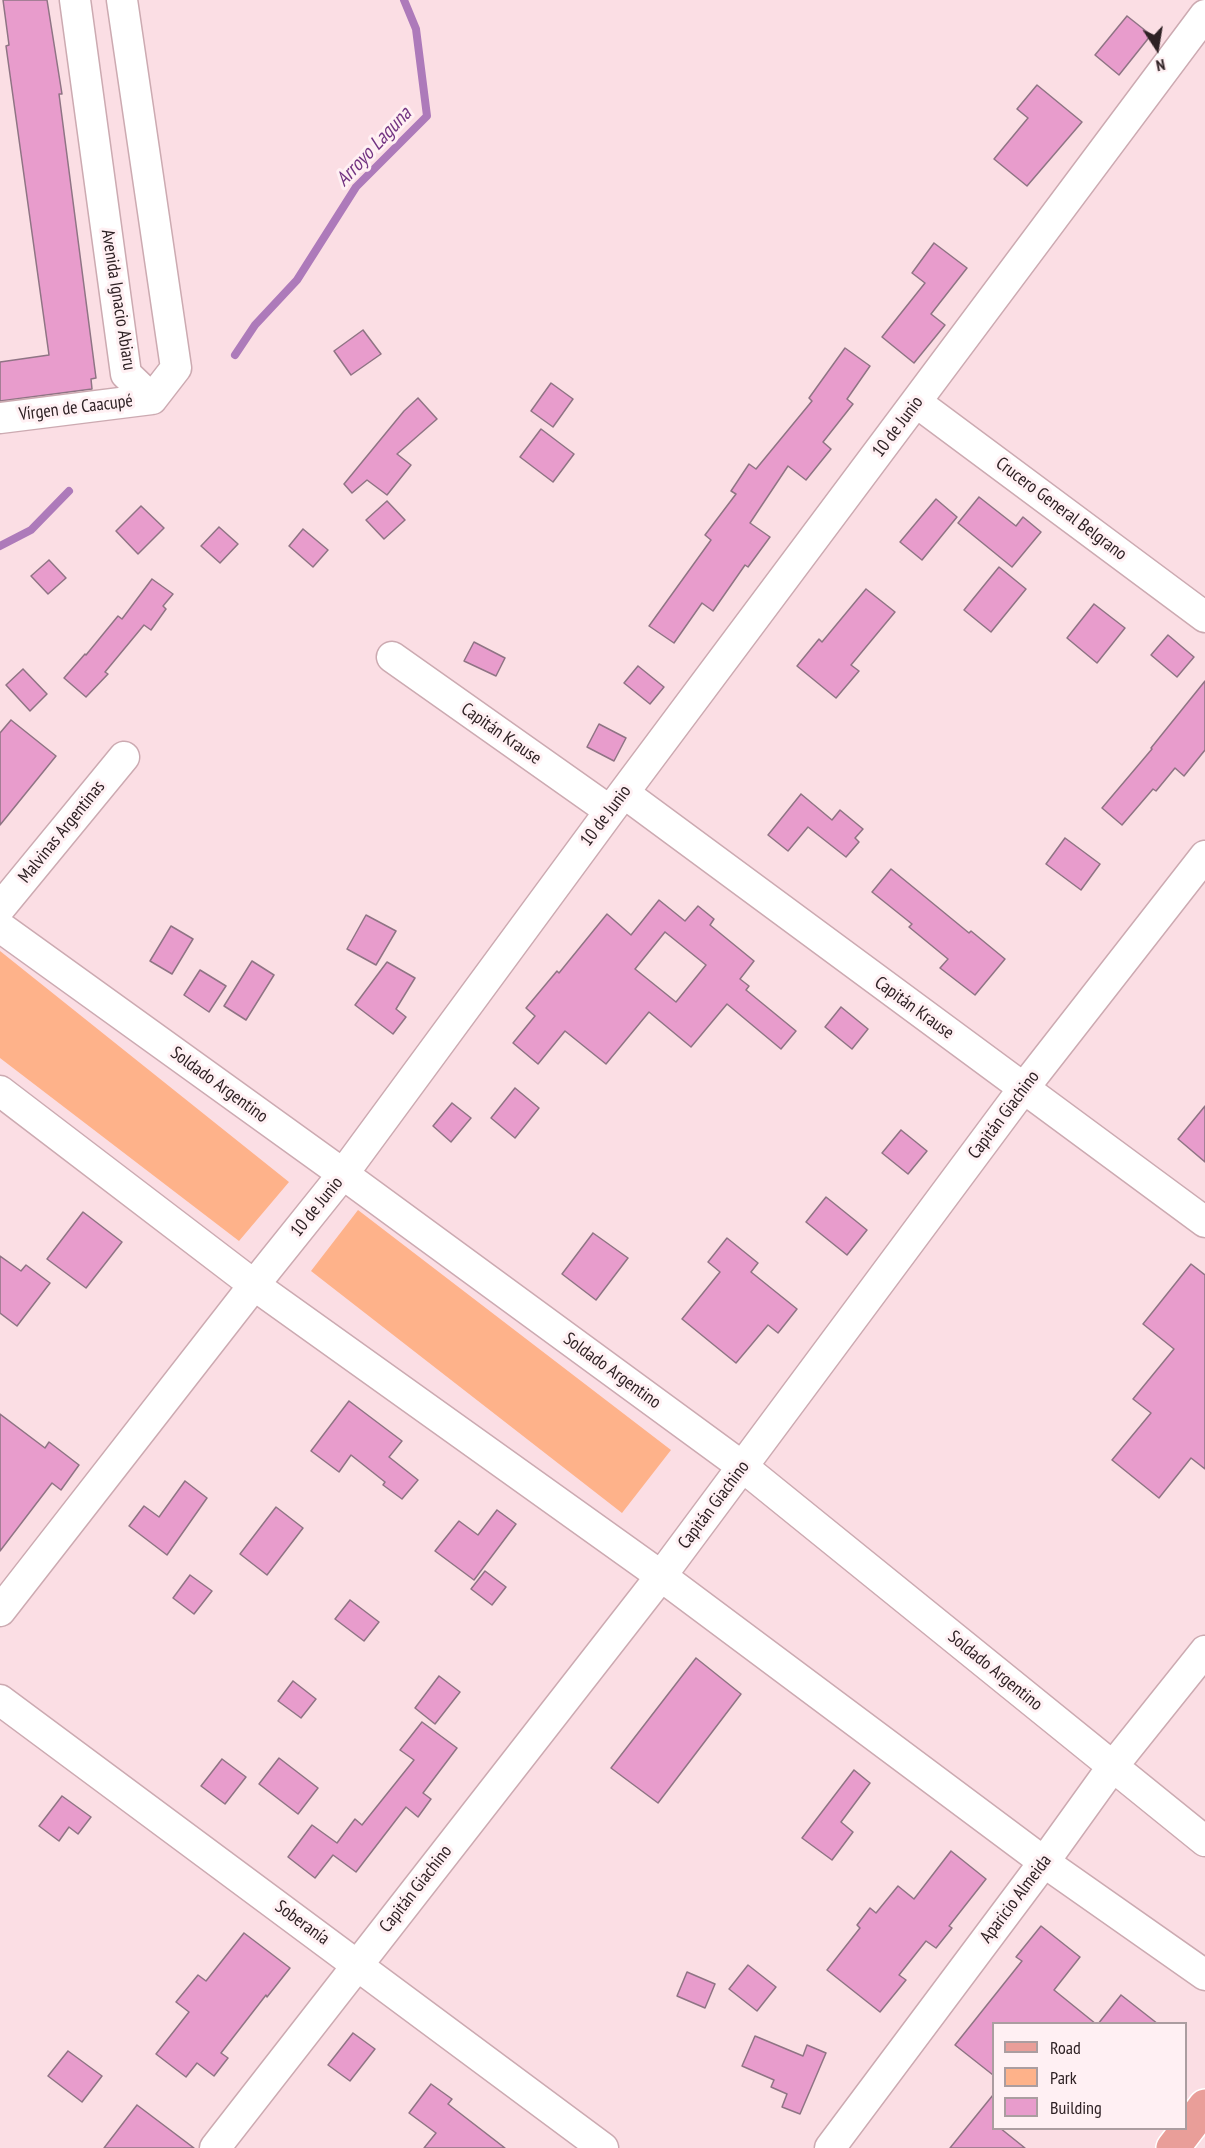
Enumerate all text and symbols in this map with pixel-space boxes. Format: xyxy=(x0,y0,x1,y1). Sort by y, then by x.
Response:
north arrow xyxy=(1127,18,1187,78)
text: N xyxy=(1154,55,1167,76)
water label: Arroyo Laguna xyxy=(331,102,417,192)
street label: Avenida Ignacio Abiaru xyxy=(96,228,140,372)
street label: Vírgen de Caacupé xyxy=(18,390,134,426)
street label: 10 de Junio xyxy=(868,392,928,462)
street label: Crucero General Belgrano xyxy=(991,453,1131,565)
street label: Capitán Krause xyxy=(457,699,545,769)
street label: Malvinas Argentinas xyxy=(14,776,110,888)
street label: 10 de Junio xyxy=(576,781,636,851)
street label: Capitán Krause xyxy=(870,972,958,1044)
street label: Soldado Argentino xyxy=(166,1042,272,1128)
street label: Capitán Giachino xyxy=(964,1067,1044,1163)
street label: 10 de Junio xyxy=(286,1173,348,1241)
street label: Soldado Argentino xyxy=(559,1328,665,1414)
street label: Capitán Giachino xyxy=(674,1457,754,1553)
street label: Soldado Argentino xyxy=(943,1626,1047,1716)
street label: Capitán Giachino xyxy=(375,1841,457,1937)
street label: Aparicio Almeida xyxy=(976,1851,1056,1947)
street label: Soberanía xyxy=(271,1896,333,1950)
legend xyxy=(992,2022,1187,2130)
text: Road xyxy=(1050,2036,1081,2059)
text: Park xyxy=(1050,2066,1077,2089)
text: Building xyxy=(1050,2096,1102,2119)

